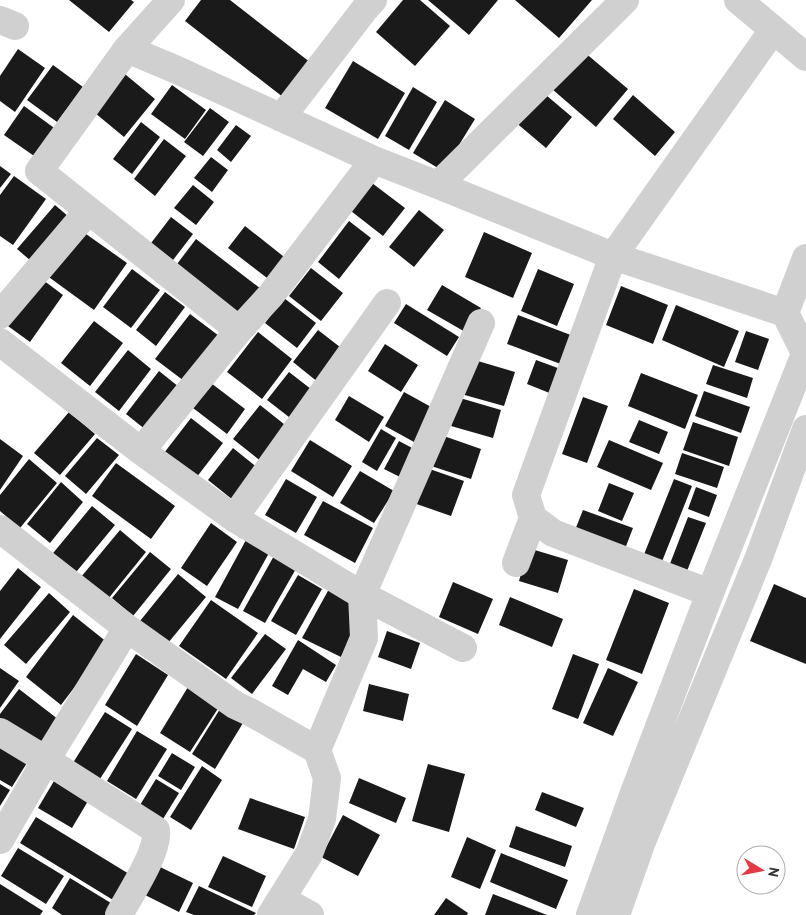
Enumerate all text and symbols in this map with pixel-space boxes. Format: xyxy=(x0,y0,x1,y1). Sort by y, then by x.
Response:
north arrow xyxy=(736,845,786,895)
text: N xyxy=(764,866,783,878)

